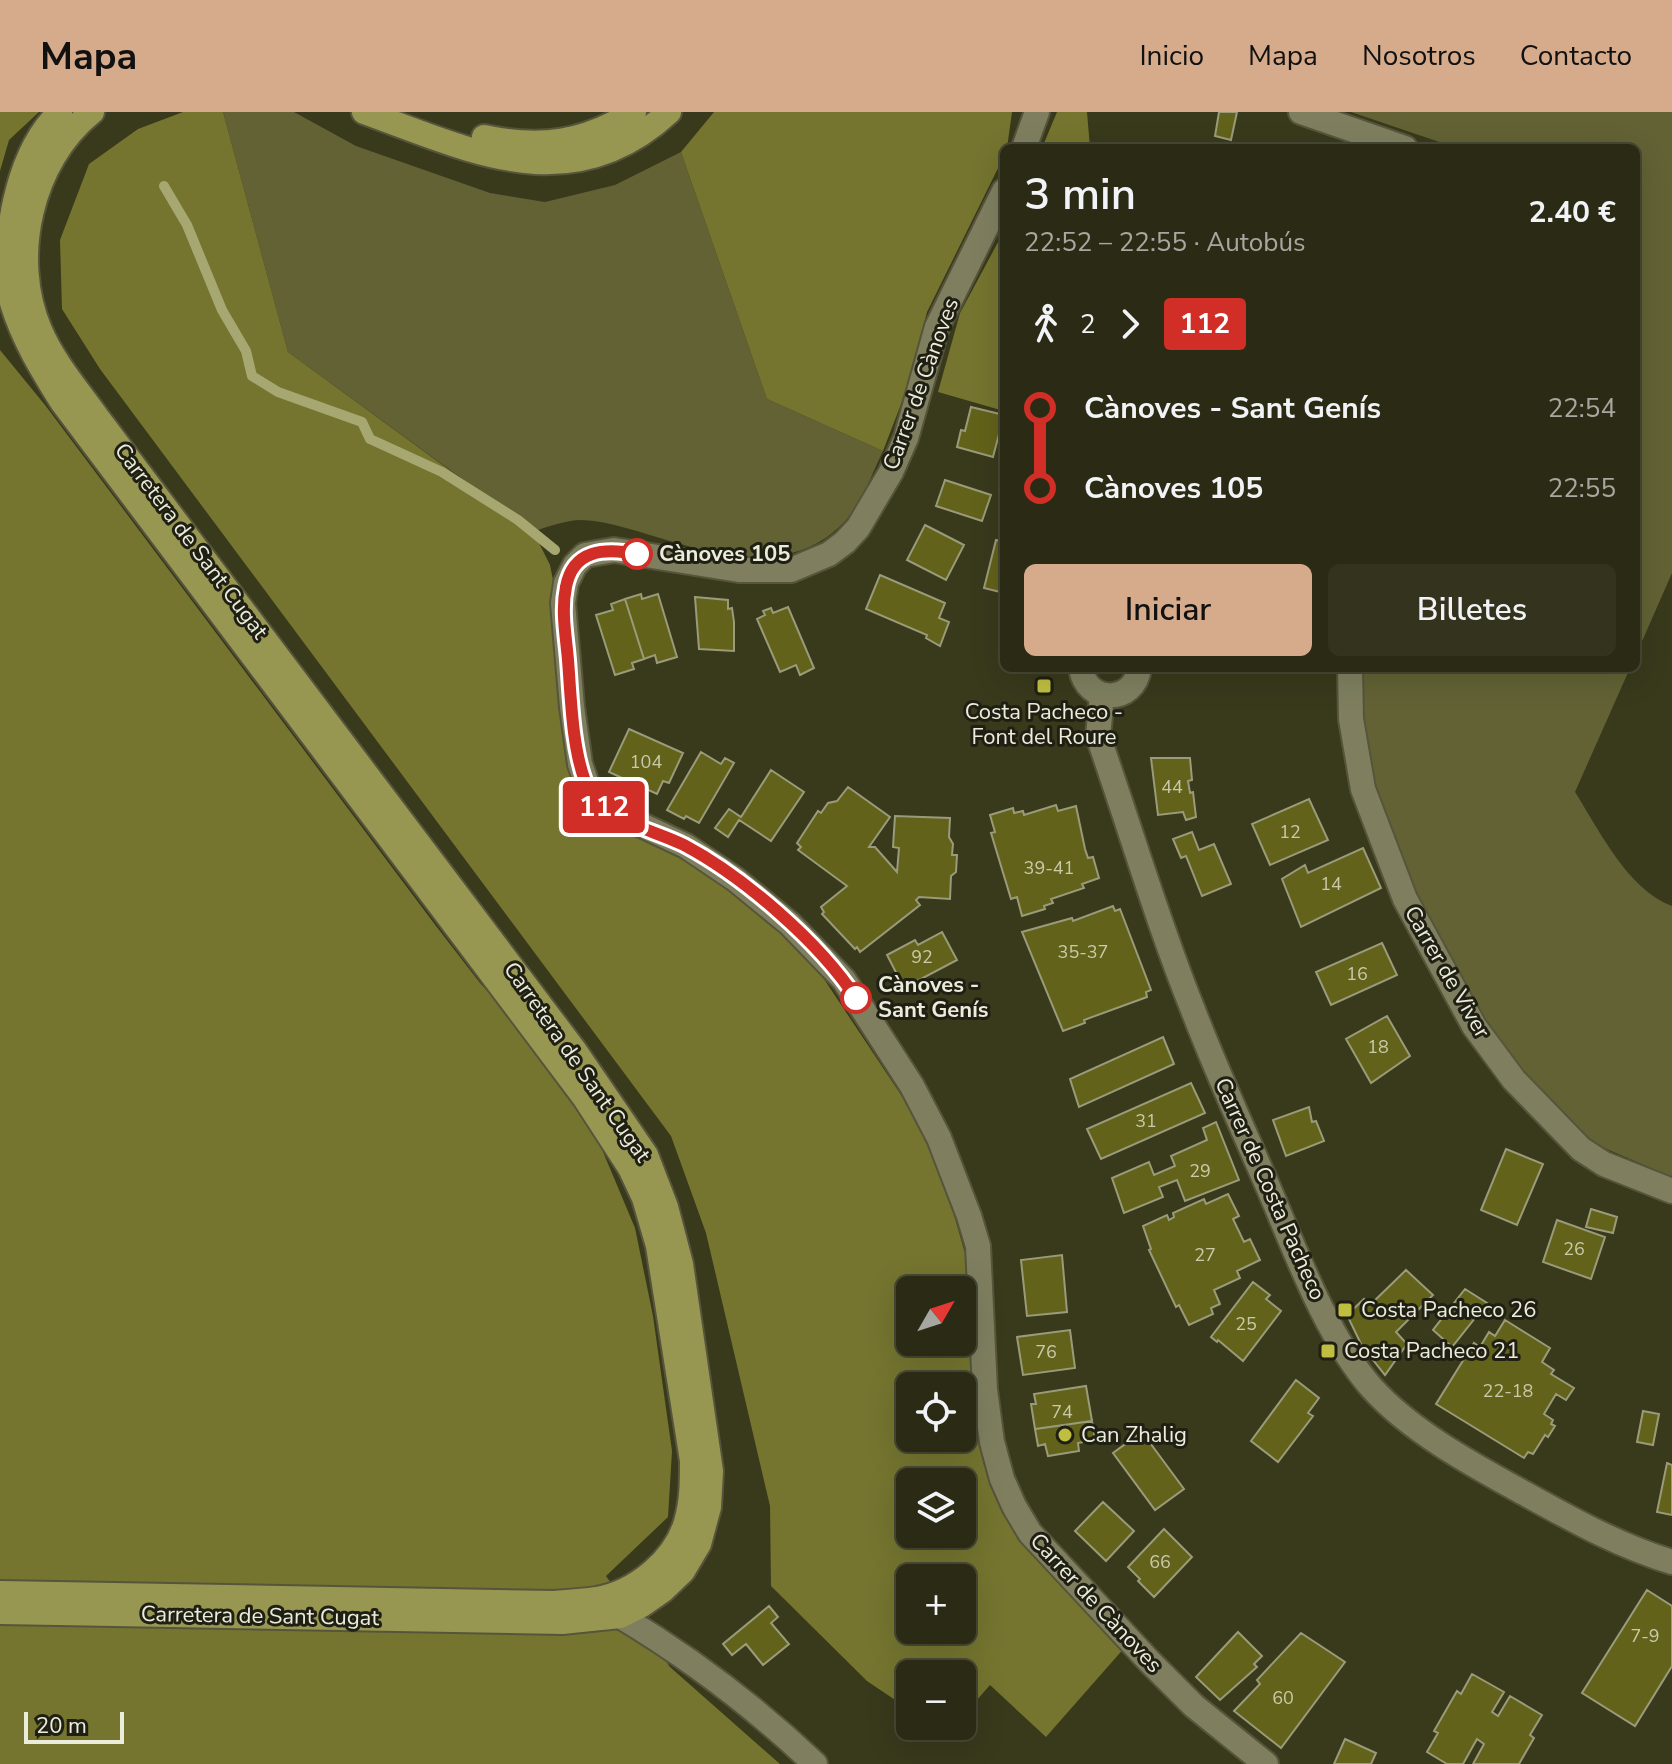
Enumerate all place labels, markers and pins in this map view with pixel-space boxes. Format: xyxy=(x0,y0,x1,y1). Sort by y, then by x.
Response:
marker: Cànoves 105 xyxy=(622,539,652,569)
place label: Cànoves 105 xyxy=(659,539,790,569)
marker: Costa Pacheco - Font del Roure xyxy=(1035,677,1053,695)
place label: Costa Pacheco - Font del Roure xyxy=(965,697,1123,752)
place label: Cànoves - Sant Genís xyxy=(878,970,989,1025)
marker: Cànoves - Sant Genís xyxy=(841,983,871,1013)
place label: Costa Pacheco 26 xyxy=(1361,1295,1536,1325)
marker: Costa Pacheco 26 xyxy=(1336,1301,1354,1319)
place label: Costa Pacheco 21 xyxy=(1344,1336,1519,1366)
marker: Costa Pacheco 21 xyxy=(1319,1342,1337,1360)
place label: Can Zhalig xyxy=(1081,1420,1187,1450)
marker: Can Zhalig xyxy=(1056,1426,1074,1444)

